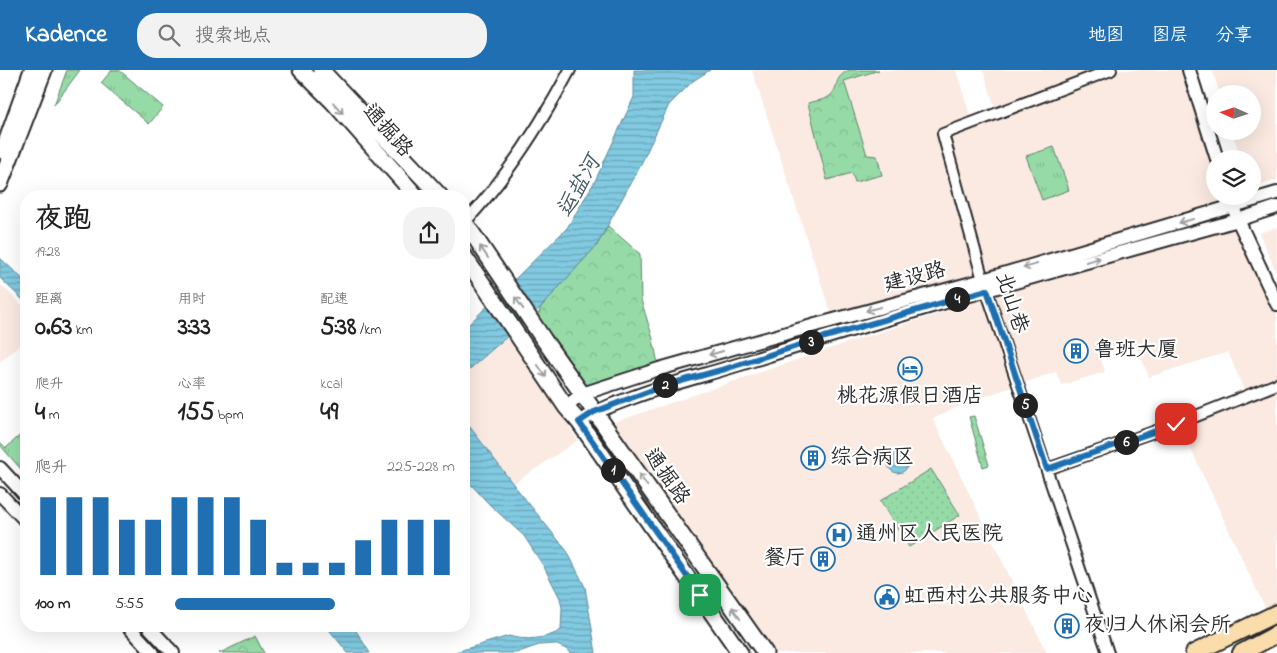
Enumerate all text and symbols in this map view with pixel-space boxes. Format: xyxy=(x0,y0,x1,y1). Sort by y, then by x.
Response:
search box xyxy=(137,13,487,58)
text: Kadence xyxy=(25,18,107,53)
icon: search xyxy=(155,21,183,49)
text: 搜索地点 xyxy=(195,23,271,50)
text: 地图 xyxy=(1088,23,1124,49)
text: 图层 xyxy=(1152,23,1188,49)
text: 分享 xyxy=(1216,23,1252,49)
north arrow xyxy=(1206,85,1261,140)
map controls xyxy=(1206,85,1261,205)
street label: 通掘路 xyxy=(355,98,419,164)
one-way arrow xyxy=(332,101,344,114)
water label: 运盐河 xyxy=(550,148,611,224)
button: layers xyxy=(1206,150,1261,205)
text: 夜跑 xyxy=(35,200,91,241)
button: share xyxy=(403,207,455,259)
one-way arrow xyxy=(1178,216,1194,226)
text: 19:28 xyxy=(35,240,60,264)
one-way arrow xyxy=(479,245,489,259)
street label: 建设路 xyxy=(881,255,949,301)
one-way arrow xyxy=(1085,255,1101,265)
one-way arrow xyxy=(1022,262,1038,272)
street label: 北山巷 xyxy=(987,268,1035,338)
pin: 4 xyxy=(944,286,970,312)
text: 距离 xyxy=(35,289,63,310)
text: 用时 xyxy=(178,289,206,310)
text: 配速 xyxy=(320,289,348,310)
text: 4 xyxy=(955,289,960,310)
one-way arrow xyxy=(514,297,525,310)
one-way arrow xyxy=(865,305,881,315)
text: 0.63 xyxy=(35,310,72,346)
text: 3:33 xyxy=(178,310,211,346)
text: 5:38 xyxy=(320,310,356,346)
text: km xyxy=(72,320,93,341)
text: /km xyxy=(356,320,381,341)
pin: 3 xyxy=(798,330,824,354)
text: 3 xyxy=(809,332,814,353)
place label: 鲁班大厦 xyxy=(1094,336,1178,366)
building icon: 鲁班大厦 xyxy=(1063,338,1089,364)
one-way arrow xyxy=(709,349,725,358)
hotel icon: 桃花源假日酒店 xyxy=(897,356,923,382)
one-way arrow xyxy=(537,364,547,378)
pin: 2 xyxy=(652,372,678,398)
text: 爬升 xyxy=(35,374,63,395)
text: 心率 xyxy=(178,374,206,395)
text: kcal xyxy=(320,374,343,395)
text: 2 xyxy=(662,375,669,396)
place label: 桃花源假日酒店 xyxy=(837,382,984,412)
pin: 5 xyxy=(1012,392,1038,418)
text: 4 xyxy=(35,395,45,431)
text: 155 xyxy=(178,395,214,431)
text: 49 xyxy=(320,395,338,431)
text: 5 xyxy=(1021,395,1030,416)
pin xyxy=(1155,403,1197,445)
text: m xyxy=(45,405,60,426)
text: bpm xyxy=(214,405,244,426)
icon: check xyxy=(1162,410,1190,438)
pin: 6 xyxy=(1114,430,1138,454)
text: 6 xyxy=(1123,432,1130,453)
street label: 通掘路 xyxy=(636,443,696,511)
place label: 综合病区 xyxy=(830,443,914,473)
building icon: 综合病区 xyxy=(800,445,826,471)
text: 225–228 m xyxy=(387,455,455,479)
text: 爬升 xyxy=(35,456,67,480)
pin: 1 xyxy=(600,458,626,482)
text: 1 xyxy=(611,460,616,481)
one-way arrow xyxy=(638,473,648,487)
place label: 通州区人民医院 xyxy=(856,520,1003,550)
hospital icon: 通州区人民医院 xyxy=(826,522,852,548)
place label: 餐厅 xyxy=(764,544,806,574)
building icon: 餐厅 xyxy=(810,546,836,572)
pin xyxy=(679,574,721,616)
icon: arrive xyxy=(686,581,714,609)
place label: 虹西村公共服务中心 xyxy=(904,582,1093,612)
public building icon: 虹西村公共服务中心 xyxy=(874,584,900,610)
text: 100 m xyxy=(35,592,70,616)
text: 5:55 xyxy=(115,592,144,616)
one-way arrow xyxy=(731,607,742,620)
place label: 夜归人休闲会所 xyxy=(1084,611,1231,641)
building icon: 夜归人休闲会所 xyxy=(1054,613,1080,639)

